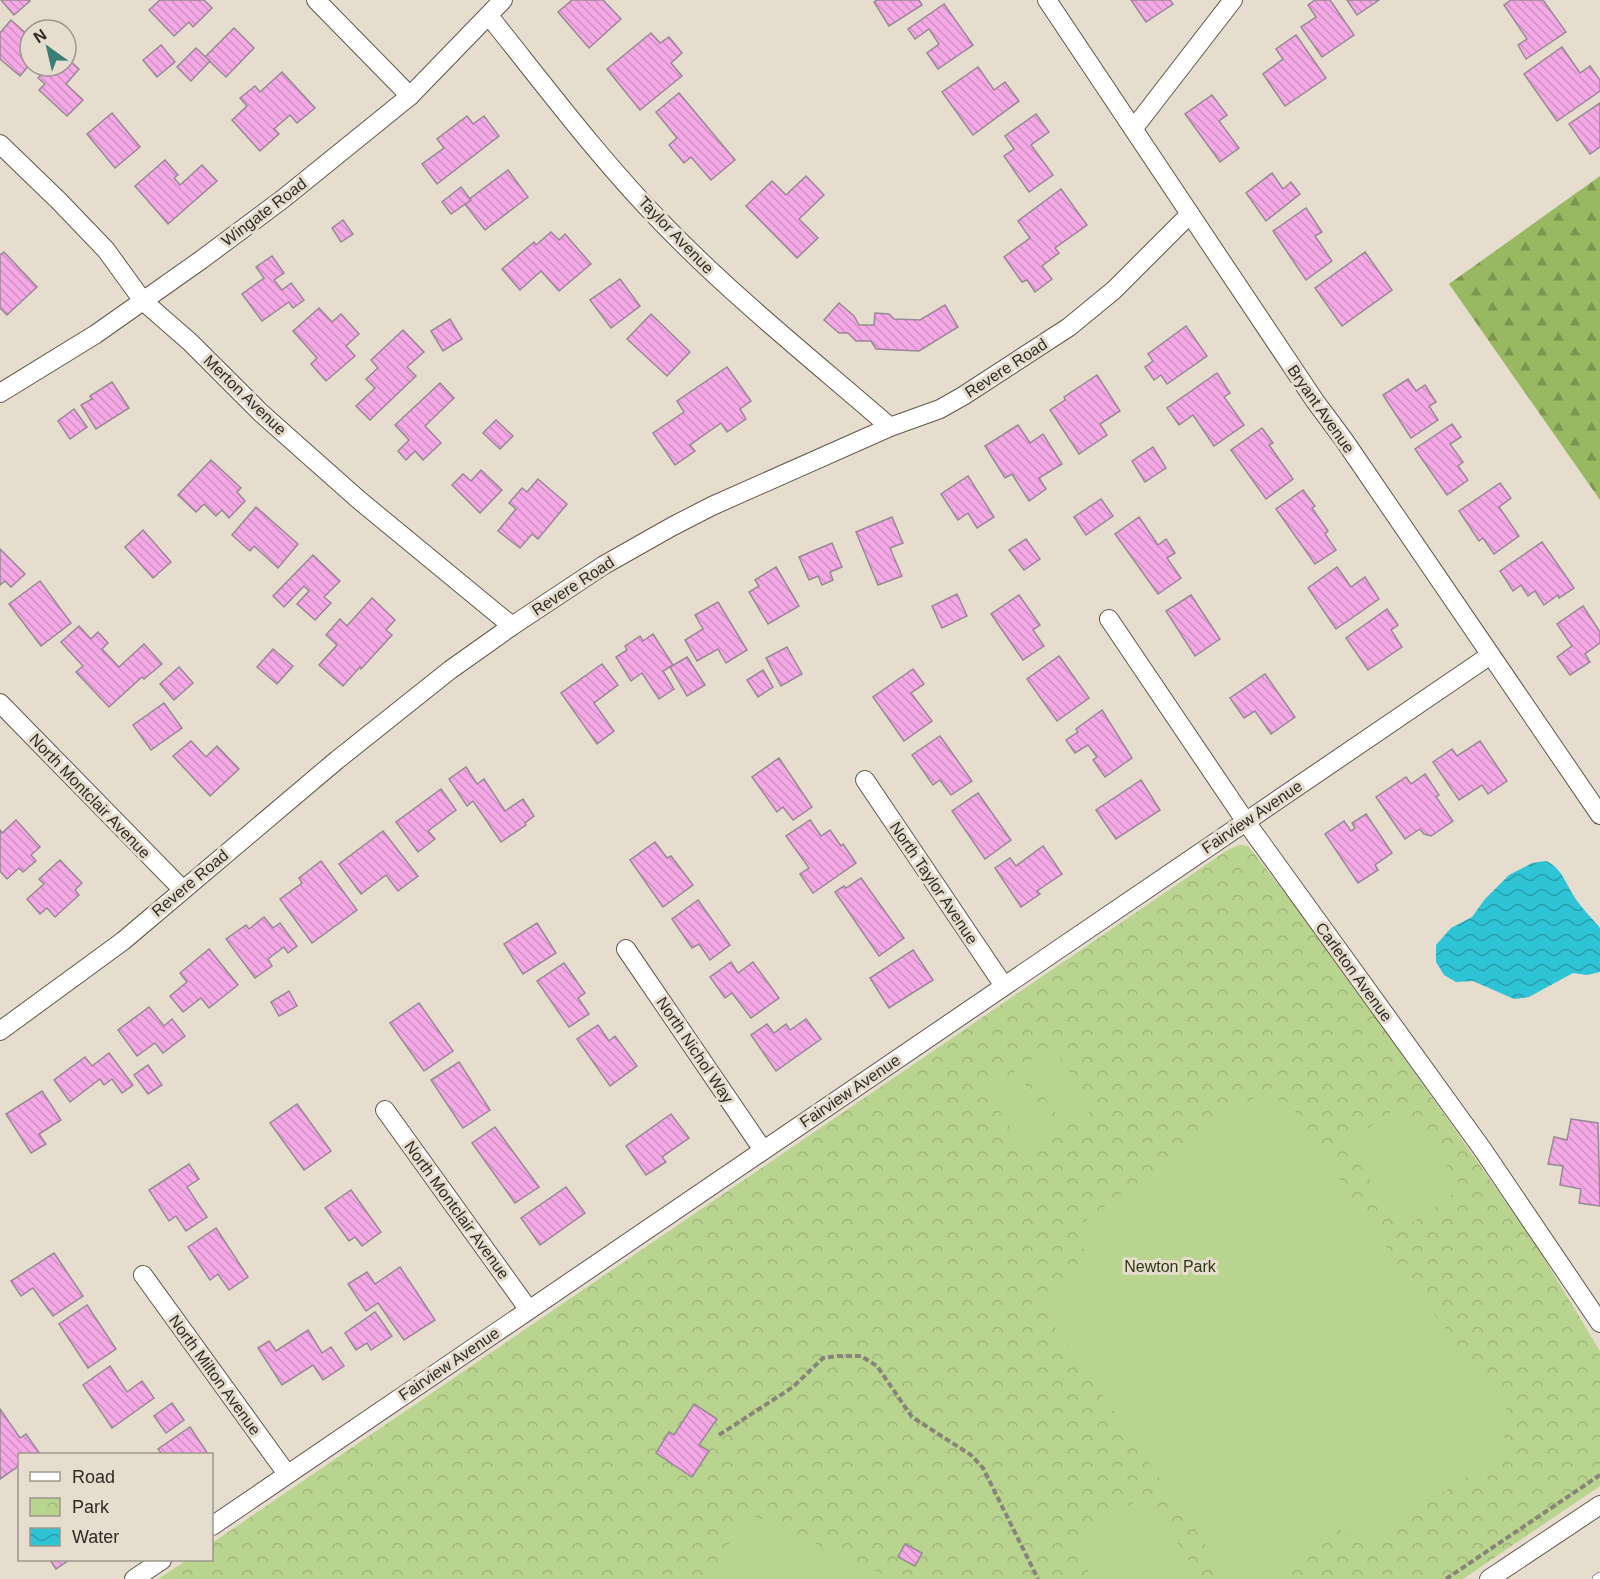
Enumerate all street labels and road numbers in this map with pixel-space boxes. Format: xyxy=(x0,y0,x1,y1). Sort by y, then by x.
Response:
street label: Wingate Road xyxy=(218,175,310,249)
street label: Taylor Avenue xyxy=(635,193,717,277)
street label: Revere Road xyxy=(962,335,1050,401)
street label: Merton Avenue xyxy=(200,352,290,438)
street label: Bryant Avenue xyxy=(1284,362,1358,456)
street label: Revere Road xyxy=(529,553,617,619)
street label: North Montclair Avenue xyxy=(26,730,154,862)
street label: Fairview Avenue xyxy=(1199,777,1305,857)
street label: North Taylor Avenue xyxy=(887,819,981,947)
street label: Revere Road xyxy=(148,846,232,920)
street label: Carleton Avenue xyxy=(1312,919,1396,1025)
street label: North Nichol Way xyxy=(653,994,737,1106)
street label: Fairview Avenue xyxy=(797,1051,903,1131)
street label: North Montclair Avenue xyxy=(401,1138,513,1282)
street label: North Milton Avenue xyxy=(166,1312,264,1438)
street label: Fairview Avenue xyxy=(396,1324,502,1404)

